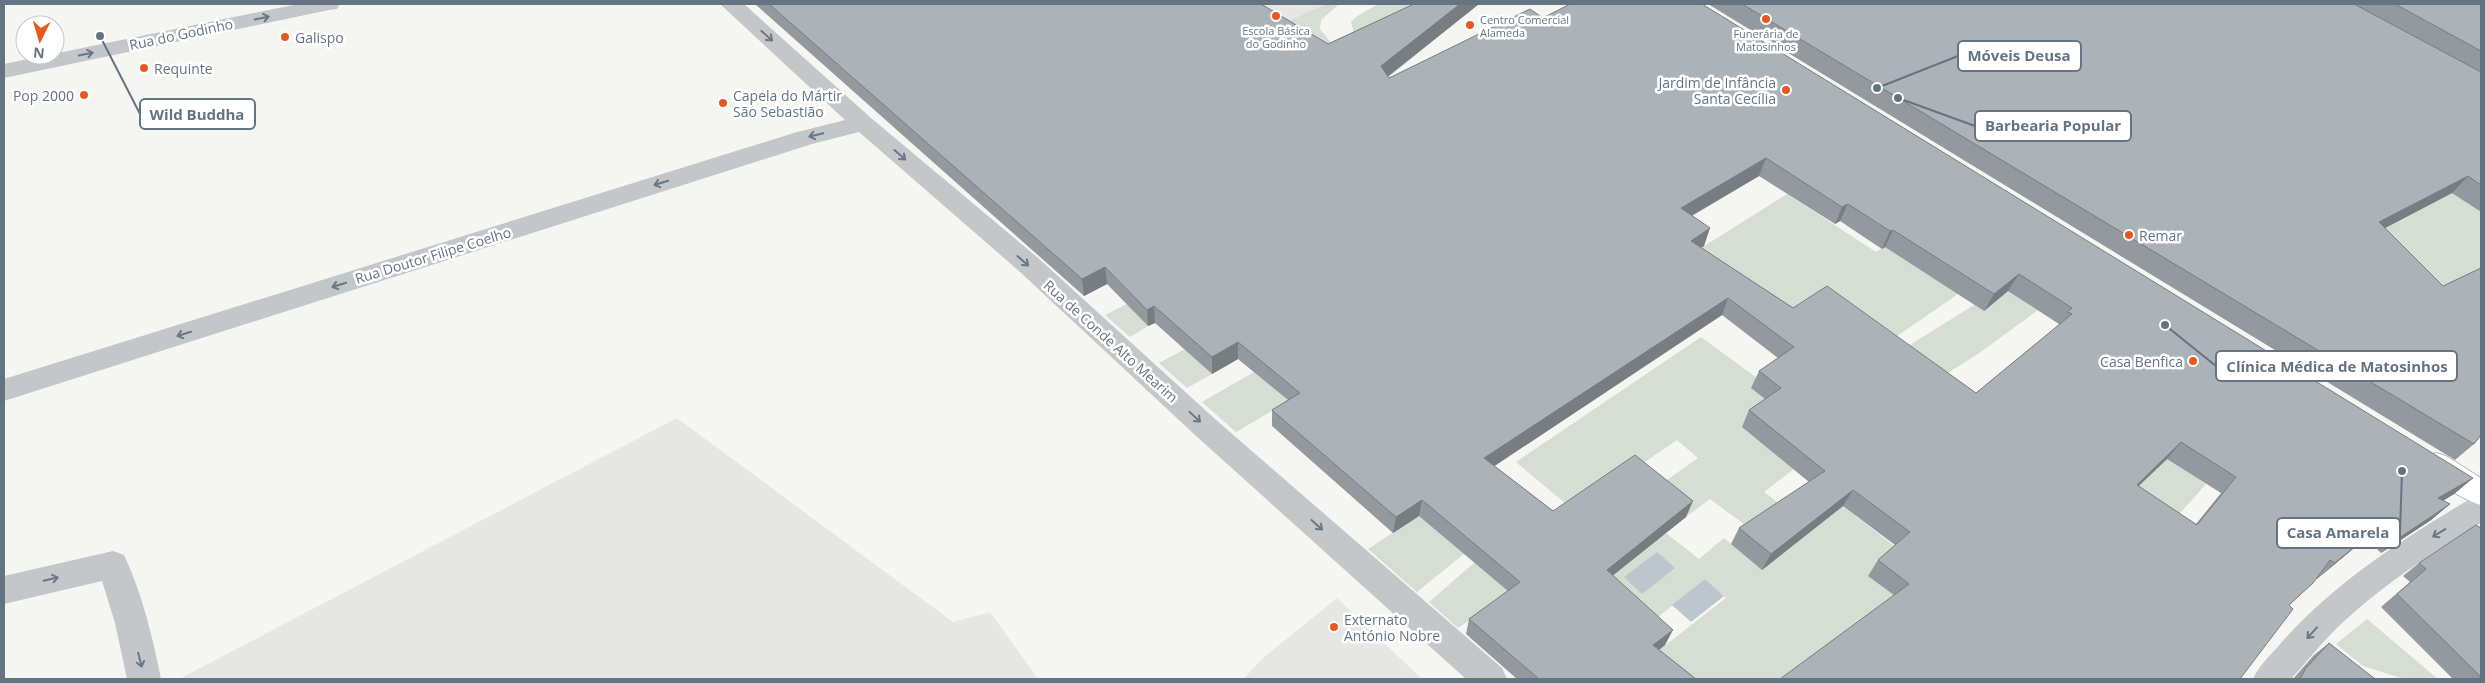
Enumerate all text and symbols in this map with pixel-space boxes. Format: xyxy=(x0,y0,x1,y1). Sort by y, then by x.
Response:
marker: Escola Básica do Godinho xyxy=(1270,10,1282,22)
one-way arrow xyxy=(254,12,270,22)
place label: Centro Comercial Alameda xyxy=(1480,12,1569,40)
marker: Funerária de Matosinhos xyxy=(1760,13,1772,25)
street label: Rua do Godinho xyxy=(127,14,235,54)
north arrow xyxy=(15,15,65,65)
marker: Centro Comercial Alameda xyxy=(1464,19,1476,31)
place label: Escola Básica do Godinho xyxy=(1242,23,1310,51)
place label: Funerária de Matosinhos xyxy=(1733,26,1799,54)
place label: Galispo xyxy=(295,28,344,47)
one-way arrow xyxy=(761,30,774,42)
marker: Galispo xyxy=(279,31,291,43)
callout: Móveis Deusa xyxy=(1958,41,2081,71)
text: N xyxy=(32,43,45,63)
text: Móveis Deusa xyxy=(1967,45,2071,65)
one-way arrow xyxy=(77,49,93,58)
place label: Requinte xyxy=(154,59,213,78)
marker: Requinte xyxy=(138,62,150,74)
place label: Jardim de Infância Santa Cecília xyxy=(1656,73,1776,108)
marker: Jardim de Infância Santa Cecília xyxy=(1780,84,1792,96)
place label: Pop 2000 xyxy=(13,86,74,105)
place label: Capela do Mártir São Sebastião xyxy=(733,86,842,121)
marker: Pop 2000 xyxy=(78,89,90,101)
marker: Capela do Mártir São Sebastião xyxy=(717,97,729,109)
callout: Wild Buddha xyxy=(140,99,255,129)
text: Wild Buddha xyxy=(150,104,244,124)
callout: Barbearia Popular xyxy=(1975,111,2131,141)
text: Barbearia Popular xyxy=(1985,115,2121,135)
one-way arrow xyxy=(809,131,825,140)
one-way arrow xyxy=(894,149,907,160)
one-way arrow xyxy=(653,179,669,189)
street label: Rua Doutor Filipe Coelho xyxy=(353,222,513,288)
place label: Remar xyxy=(2139,226,2182,245)
marker: Remar xyxy=(2123,229,2135,241)
one-way arrow xyxy=(1017,255,1030,266)
street label: Rua de Conde Alto Mearim xyxy=(1040,276,1182,406)
one-way arrow xyxy=(331,280,347,290)
one-way arrow xyxy=(176,329,192,339)
callout: Clínica Médica de Matosinhos xyxy=(2216,351,2457,381)
place label: Casa Benfica xyxy=(2100,352,2183,371)
marker: Casa Benfica xyxy=(2187,355,2199,367)
text: Clínica Médica de Matosinhos xyxy=(2226,356,2448,376)
one-way arrow xyxy=(1189,411,1202,423)
callout: Casa Amarela xyxy=(2277,518,2400,548)
one-way arrow xyxy=(1310,519,1323,531)
text: Casa Amarela xyxy=(2287,522,2389,542)
one-way arrow xyxy=(2433,528,2447,538)
one-way arrow xyxy=(43,574,59,583)
place label: Externato António Nobre xyxy=(1344,610,1440,645)
marker: Externato António Nobre xyxy=(1328,621,1340,633)
one-way arrow xyxy=(2306,627,2318,640)
one-way arrow xyxy=(136,652,145,668)

